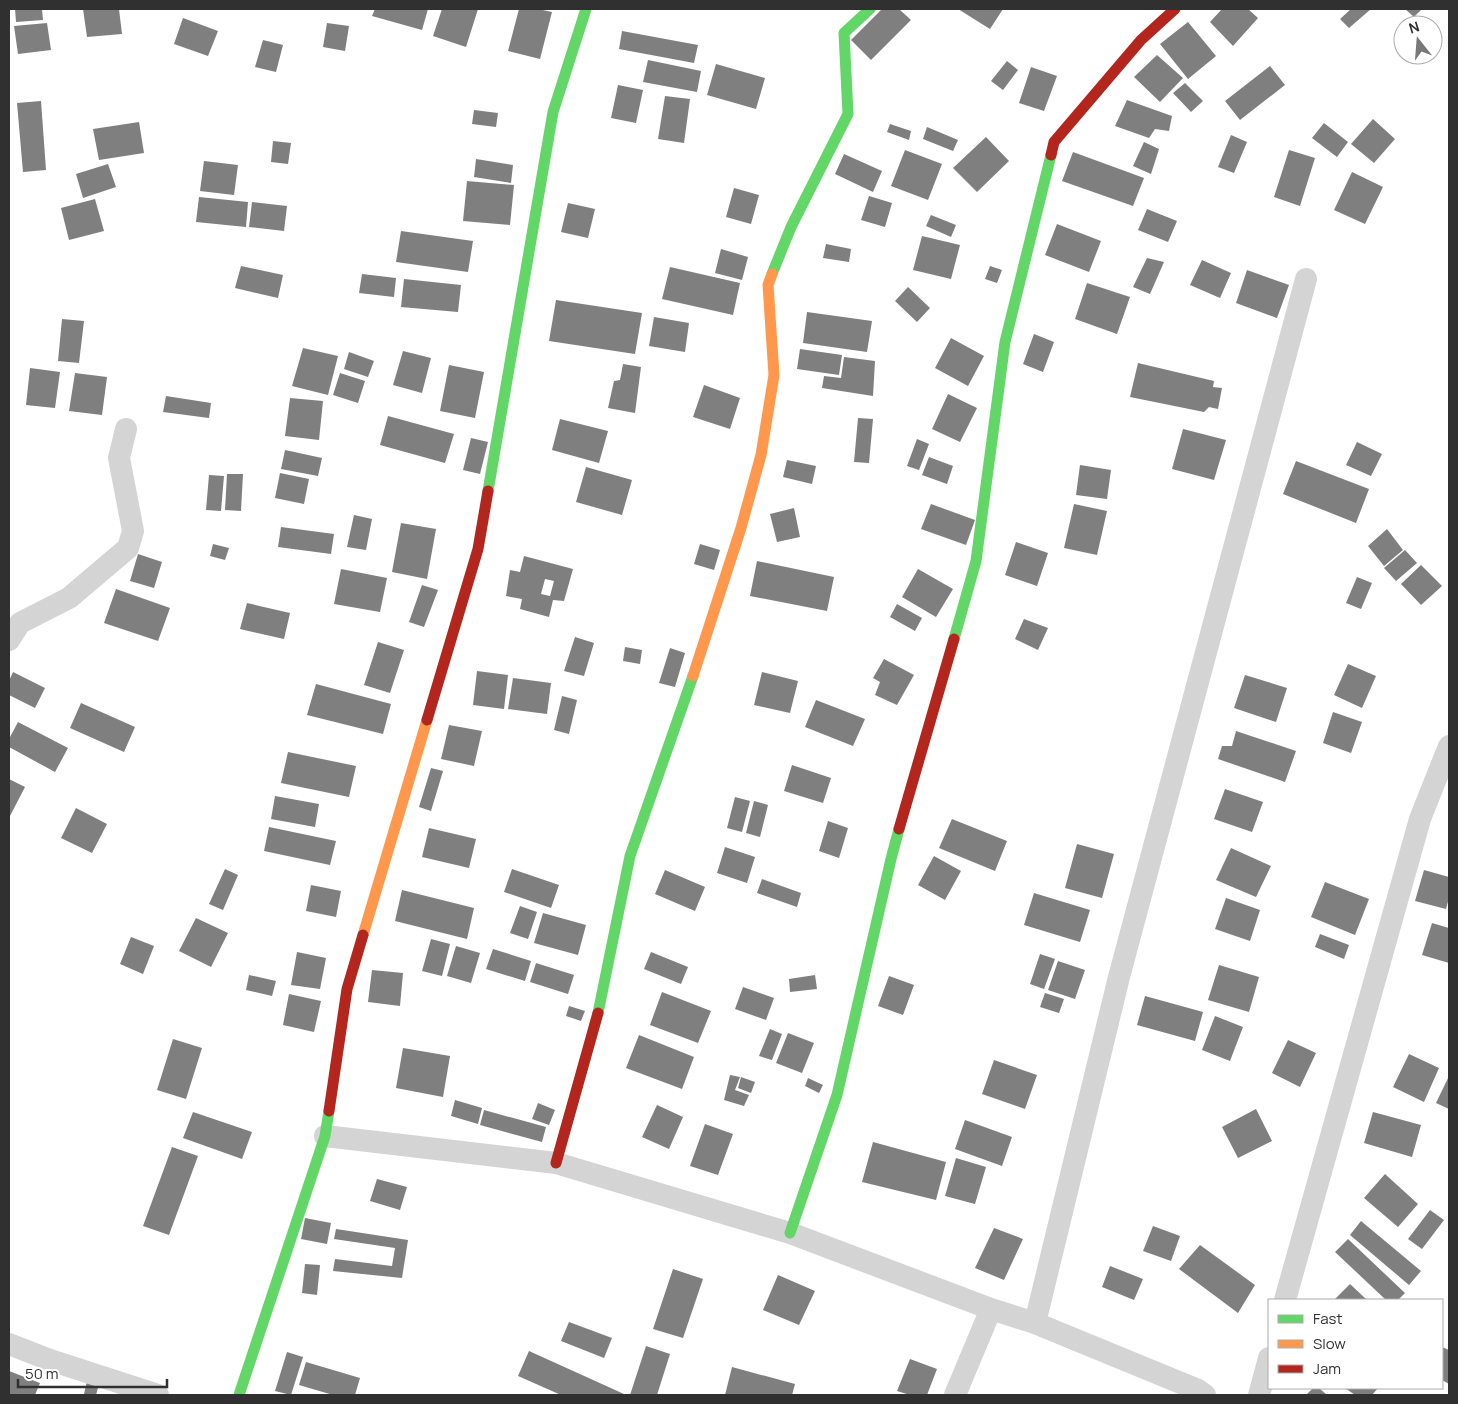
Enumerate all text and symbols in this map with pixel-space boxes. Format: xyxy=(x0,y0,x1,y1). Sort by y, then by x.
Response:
north arrow xyxy=(1393,15,1443,65)
text: N xyxy=(1406,17,1422,38)
legend xyxy=(1268,1299,1443,1389)
text: Fast xyxy=(1313,1308,1342,1329)
text: Slow xyxy=(1313,1333,1346,1354)
scale bar xyxy=(18,1356,166,1388)
text: Jam xyxy=(1313,1358,1341,1379)
text: 50 m xyxy=(25,1363,59,1384)

